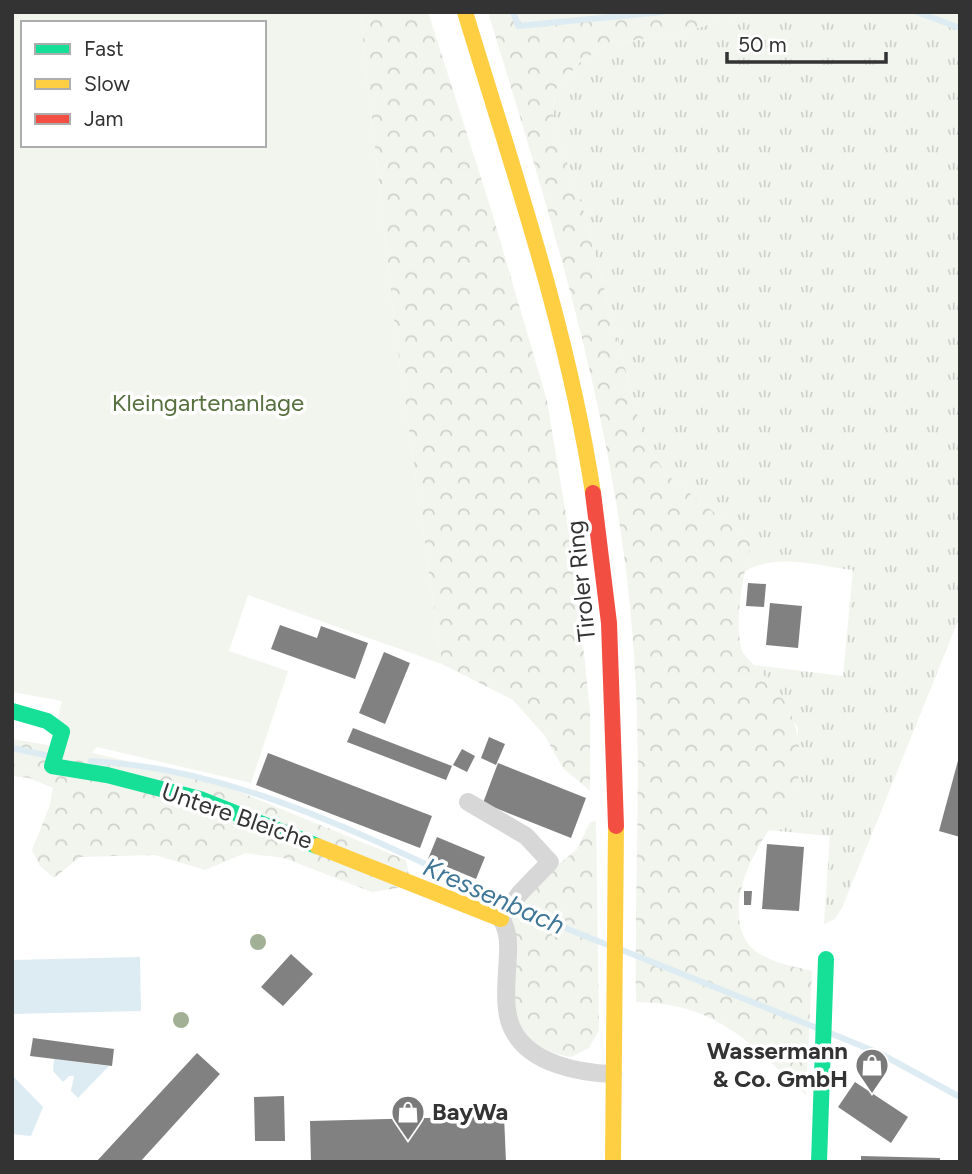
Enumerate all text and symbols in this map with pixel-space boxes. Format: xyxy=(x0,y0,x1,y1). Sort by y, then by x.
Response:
legend xyxy=(21,21,266,147)
scale bar xyxy=(727,21,886,65)
text: 50 m xyxy=(738,32,787,57)
text: Fast xyxy=(84,36,124,61)
text: Slow xyxy=(84,71,130,96)
text: Jam xyxy=(84,106,123,131)
park label: Kleingartenanlage xyxy=(112,388,304,417)
street label: Tiroler Ring xyxy=(560,519,601,643)
street label: Untere Bleiche xyxy=(158,776,316,855)
water label: Kressenbach xyxy=(418,851,570,941)
place label: Wassermann & Co. GmbH xyxy=(707,1036,848,1093)
shop icon: Wassermann & Co. GmbH xyxy=(853,1046,891,1095)
shop icon: BayWa xyxy=(389,1093,427,1142)
place label: BayWa xyxy=(432,1097,508,1126)

